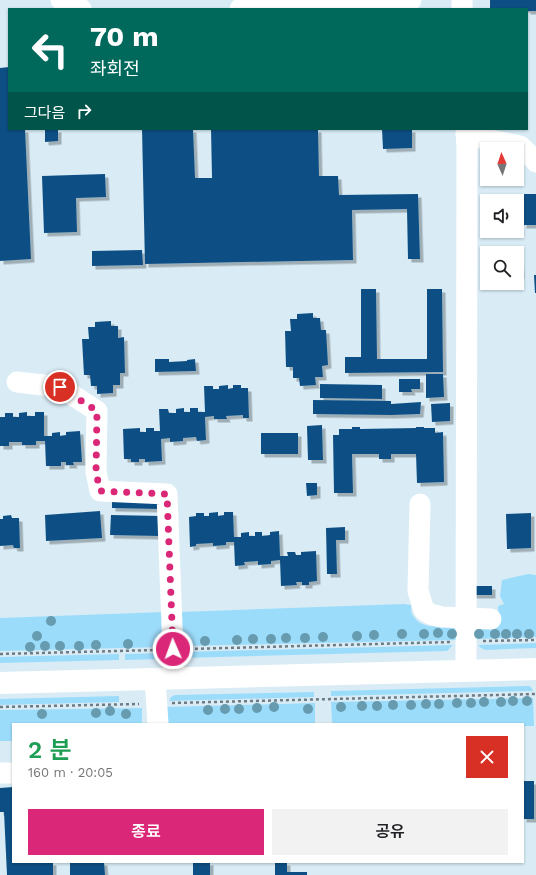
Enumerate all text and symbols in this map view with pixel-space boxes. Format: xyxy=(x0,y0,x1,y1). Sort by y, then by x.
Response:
text: 70 m xyxy=(90,20,159,53)
icon: left xyxy=(24,24,76,76)
text: 좌회전 xyxy=(90,58,140,79)
icon: right xyxy=(73,100,95,122)
text: 그다음 xyxy=(24,104,65,122)
north arrow xyxy=(480,142,524,186)
map controls xyxy=(480,142,524,290)
button: sound xyxy=(480,194,524,238)
button: search xyxy=(480,246,524,290)
pin xyxy=(43,370,77,404)
icon: arrive xyxy=(49,376,71,398)
position arrow xyxy=(152,628,194,670)
text: 2 분 xyxy=(28,736,72,764)
button: close xyxy=(466,736,508,778)
text: 160 m · 20:05 xyxy=(28,765,113,780)
button: 종료 xyxy=(28,809,264,855)
button: 공유 xyxy=(272,809,508,855)

